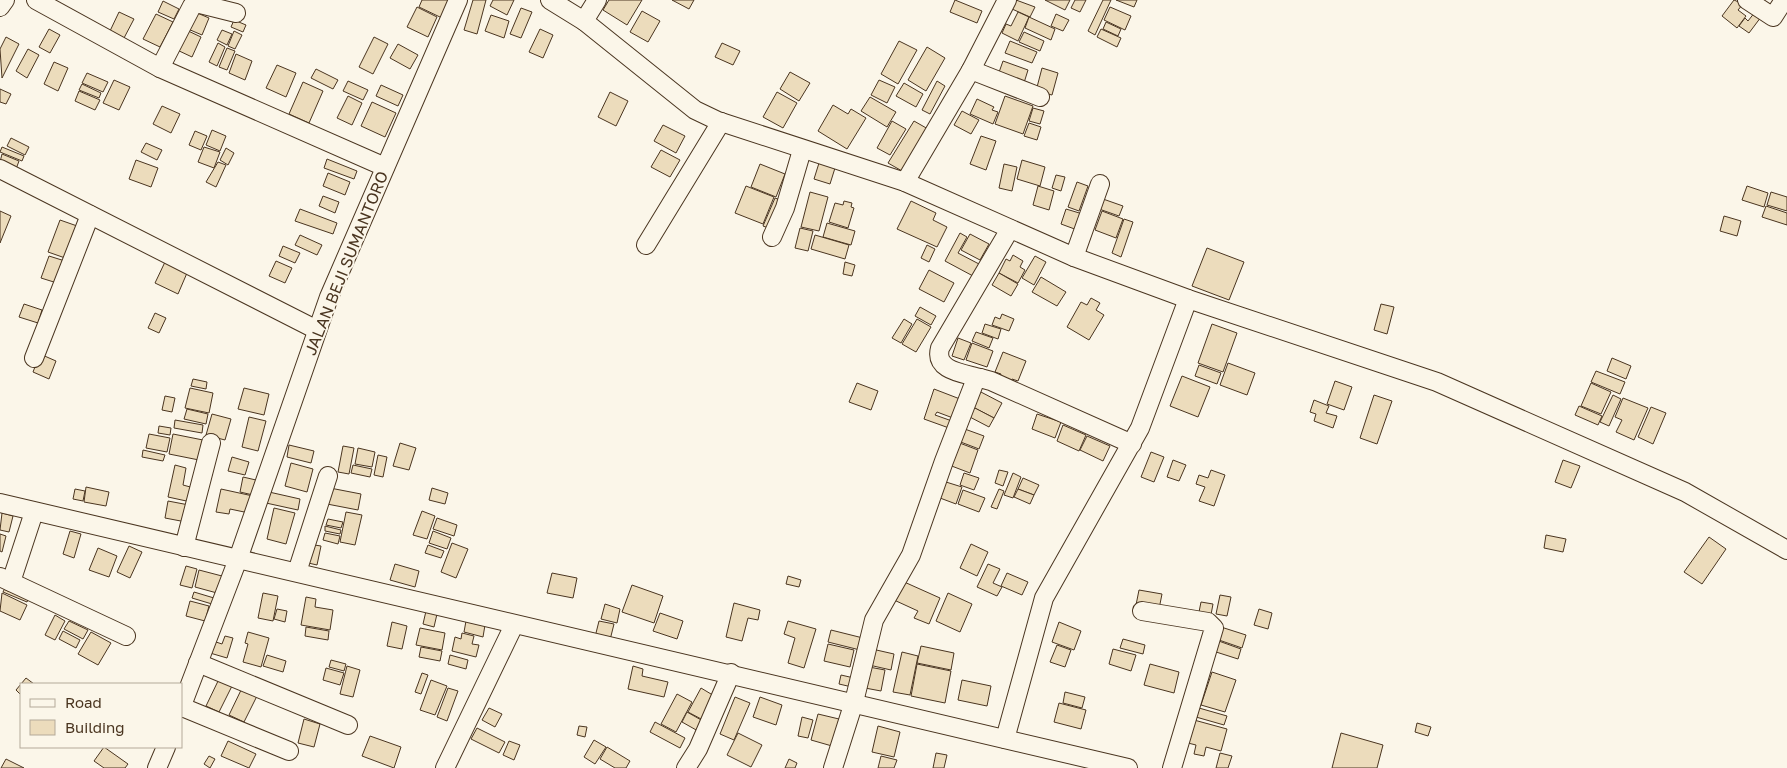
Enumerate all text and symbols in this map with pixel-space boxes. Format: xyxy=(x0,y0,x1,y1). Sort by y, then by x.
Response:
street label: JALAN BEJI SUMANTORO xyxy=(300,168,392,358)
legend xyxy=(20,683,182,748)
text: Road xyxy=(65,693,102,711)
text: Building xyxy=(65,718,125,736)

